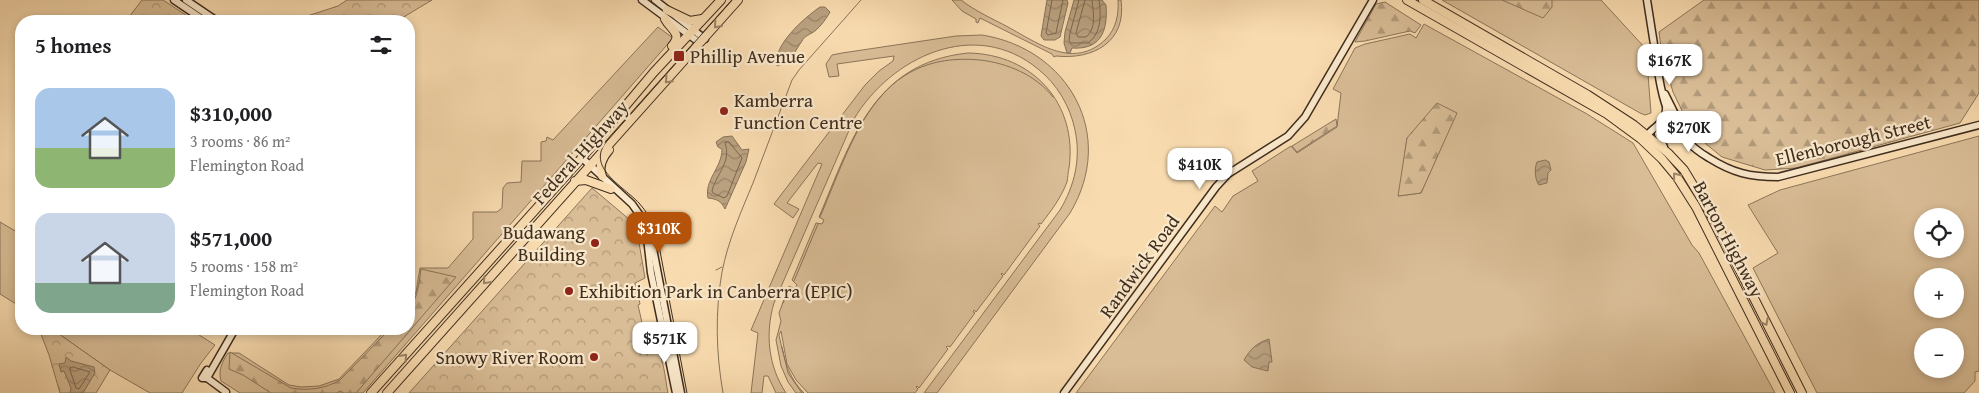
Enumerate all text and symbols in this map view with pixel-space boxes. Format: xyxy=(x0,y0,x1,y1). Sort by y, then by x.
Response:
one-way arrow xyxy=(714,19,723,28)
text: 5 homes xyxy=(35,30,111,61)
icon: filters xyxy=(367,31,395,59)
place label: Phillip Avenue xyxy=(690,42,805,70)
pin: $167K xyxy=(1635,44,1705,86)
text: $167K xyxy=(1648,48,1692,72)
marker: Phillip Avenue xyxy=(672,49,686,63)
one-way arrow xyxy=(665,74,674,83)
place label: Kamberra Function Centre xyxy=(734,86,862,136)
street label: Federal Highway xyxy=(525,93,635,211)
text: $310,000 xyxy=(190,98,272,129)
marker: Kamberra Function Centre xyxy=(718,105,730,117)
street label: Ellenborough Street xyxy=(1772,107,1934,173)
icon: home xyxy=(75,108,135,168)
pin: $270K xyxy=(1654,110,1724,153)
text: $270K xyxy=(1667,115,1711,139)
text: 3 rooms · 86 m² xyxy=(190,129,290,153)
pin: $410K xyxy=(1165,148,1235,190)
text: $410K xyxy=(1178,152,1222,176)
text: Flemington Road xyxy=(190,153,304,177)
one-way arrow xyxy=(1672,172,1681,181)
street label: Barton Highway xyxy=(1686,176,1772,303)
street label: Randwick Road xyxy=(1092,208,1186,323)
map controls xyxy=(1914,208,1964,378)
button: locate xyxy=(1914,208,1964,258)
pin: $310K xyxy=(624,212,694,254)
text: $310K xyxy=(637,216,681,240)
place label: Budawang Building xyxy=(503,218,586,268)
text: $571,000 xyxy=(190,223,272,254)
icon: home xyxy=(75,233,135,293)
marker: Budawang Building xyxy=(589,237,601,249)
text: 5 rooms · 158 m² xyxy=(190,254,298,278)
button: + xyxy=(1914,268,1964,318)
one-way arrow xyxy=(483,276,492,285)
place label: Exhibition Park in Canberra (EPIC) xyxy=(579,277,853,305)
text: Flemington Road xyxy=(190,278,304,302)
marker: Exhibition Park in Canberra (EPIC) xyxy=(563,285,575,297)
one-way arrow xyxy=(1759,317,1769,326)
pin: $571K xyxy=(630,322,700,364)
text: $571K xyxy=(643,326,687,350)
button: − xyxy=(1914,328,1964,378)
place label: Snowy River Room xyxy=(435,343,584,371)
marker: Snowy River Room xyxy=(588,351,600,363)
one-way arrow xyxy=(398,353,407,362)

